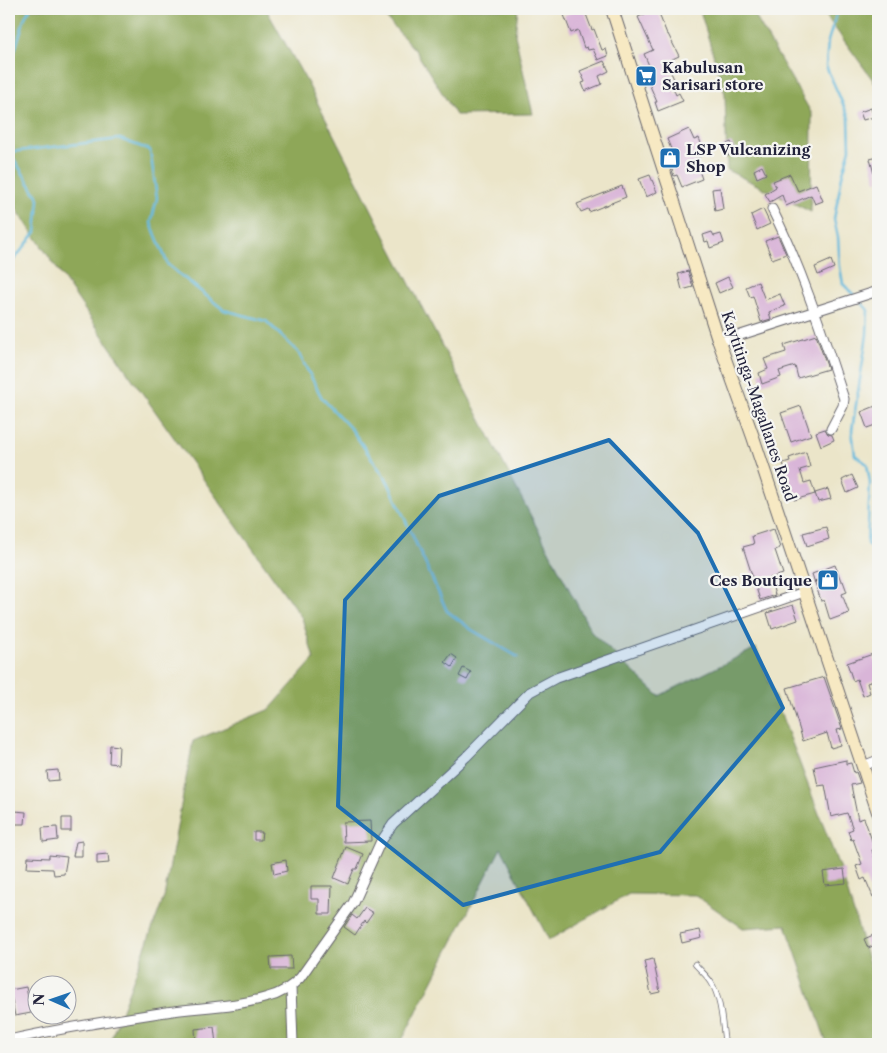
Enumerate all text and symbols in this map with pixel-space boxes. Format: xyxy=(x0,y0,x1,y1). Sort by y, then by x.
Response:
place label: Kabulusan Sarisari store xyxy=(662,58,764,94)
supermarket icon: Kabulusan Sarisari store xyxy=(634,64,658,88)
place label: LSP Vulcanizing Shop xyxy=(686,140,811,176)
shop icon: LSP Vulcanizing Shop xyxy=(658,146,682,170)
street label: Kaytitinga-Magallanes Road xyxy=(717,308,801,504)
shop icon: Ces Boutique xyxy=(816,568,840,592)
place label: Ces Boutique xyxy=(710,571,812,590)
north arrow xyxy=(28,976,78,1026)
text: N xyxy=(30,993,48,1006)

